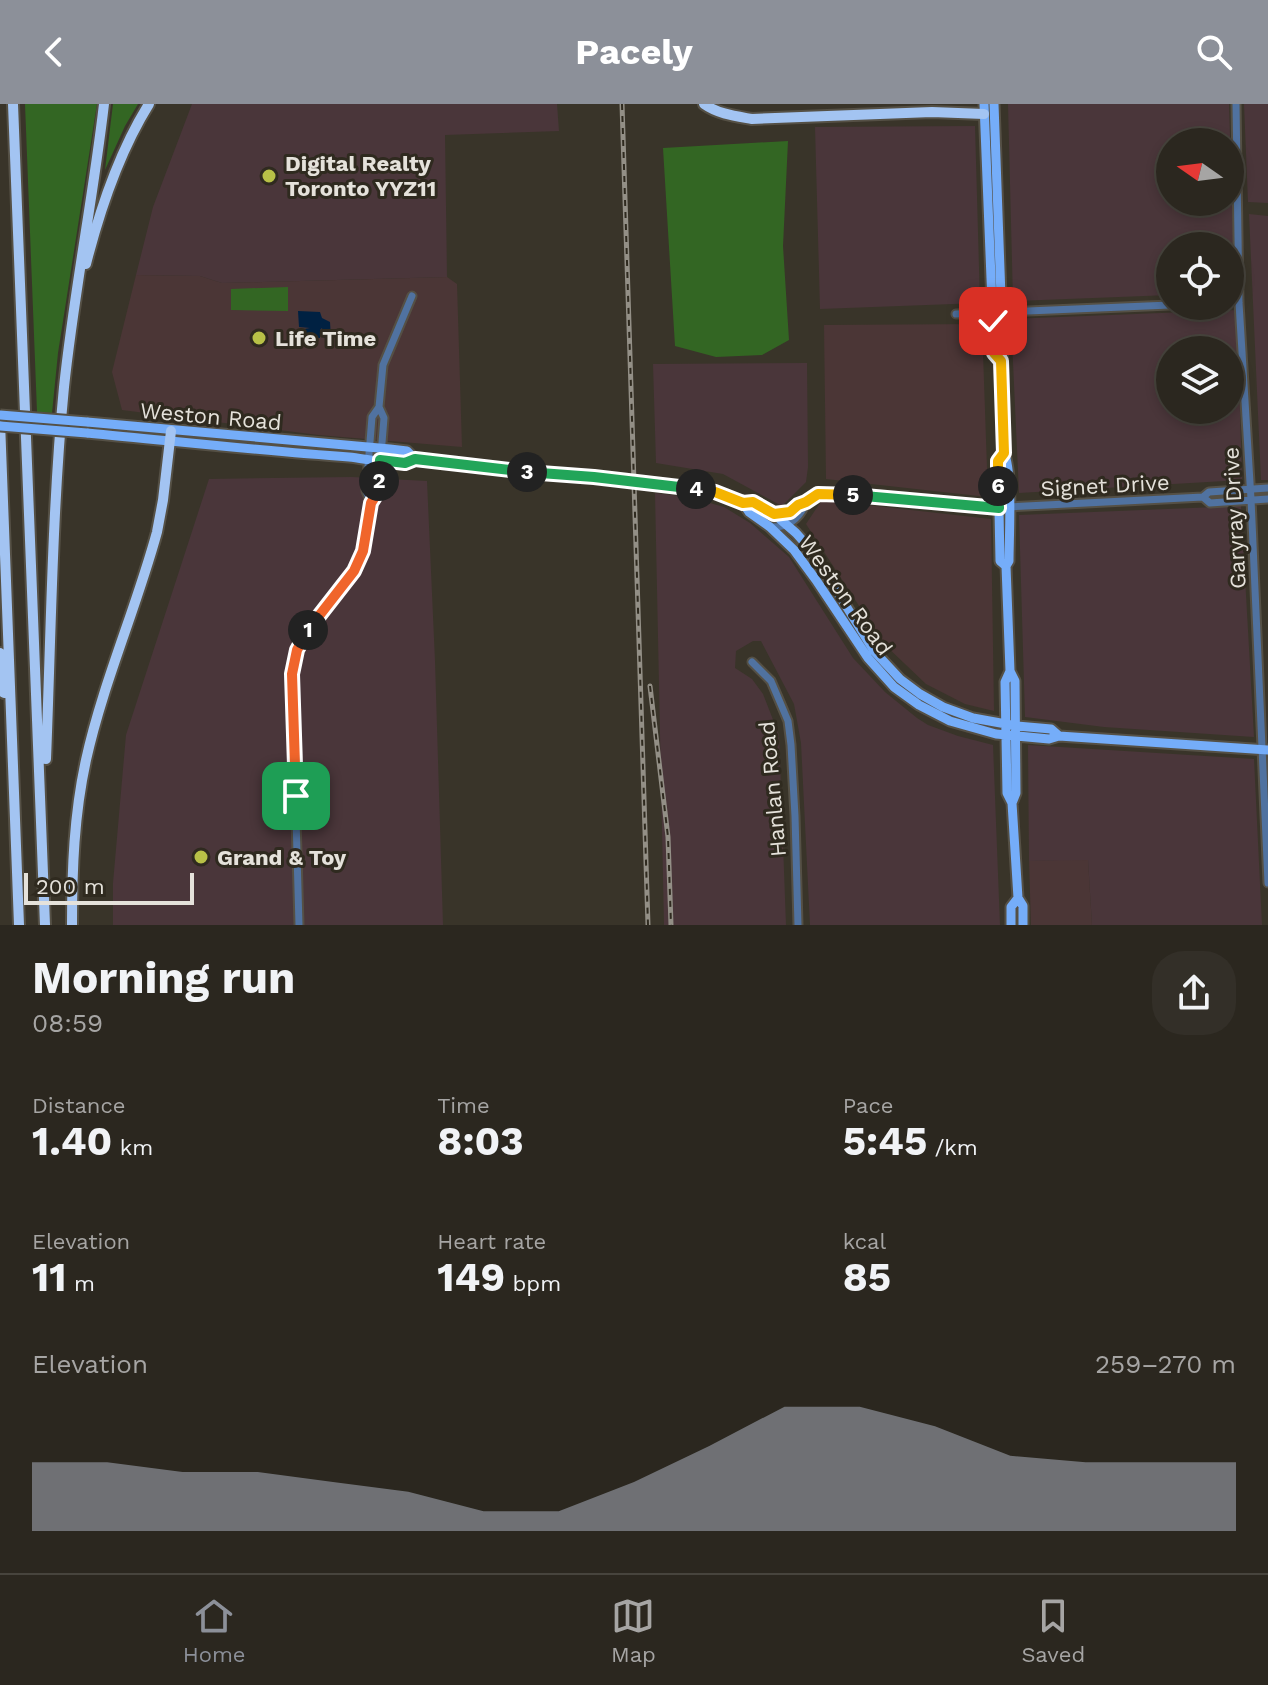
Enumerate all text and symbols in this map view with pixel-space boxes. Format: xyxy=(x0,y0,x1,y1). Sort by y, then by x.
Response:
icon: back xyxy=(32,30,76,74)
icon: search xyxy=(1192,30,1236,74)
text: Pacely xyxy=(575,31,693,73)
north arrow xyxy=(1156,128,1244,216)
map controls xyxy=(1156,128,1244,424)
place label: Digital Realty Toronto YYZ11 xyxy=(285,151,436,201)
marker: Digital Realty Toronto YYZ11 xyxy=(260,167,278,185)
button: locate xyxy=(1156,232,1244,320)
pin xyxy=(959,287,1027,355)
icon: check xyxy=(971,299,1015,343)
place label: Life Time xyxy=(275,326,376,351)
marker: Life Time xyxy=(250,329,268,347)
button: layers xyxy=(1156,336,1244,424)
street label: Weston Road xyxy=(139,398,283,435)
street label: Garyray Drive xyxy=(1218,446,1251,590)
pin: 3 xyxy=(507,452,547,492)
text: 3 xyxy=(520,459,534,484)
pin: 2 xyxy=(359,461,399,501)
pin: 6 xyxy=(978,466,1018,506)
text: 2 xyxy=(372,468,386,493)
pin: 4 xyxy=(676,469,716,509)
street label: Signet Drive xyxy=(1040,470,1170,501)
text: 6 xyxy=(991,473,1005,498)
pin: 5 xyxy=(833,475,873,515)
text: 4 xyxy=(689,476,703,501)
text: 5 xyxy=(847,482,859,507)
street label: Weston Road xyxy=(794,531,897,660)
pin: 1 xyxy=(288,610,328,650)
text: 1 xyxy=(303,617,313,642)
street label: Hanlan Road xyxy=(754,720,791,858)
pin xyxy=(262,762,330,830)
icon: arrive xyxy=(274,774,318,818)
place label: Grand & Toy xyxy=(217,845,347,870)
marker: Grand & Toy xyxy=(192,848,210,866)
scale bar xyxy=(24,869,194,905)
text: 200 m xyxy=(36,874,105,899)
button: share xyxy=(1152,951,1236,1035)
text: Morning run xyxy=(32,952,295,1004)
text: 08:59 xyxy=(32,1008,103,1038)
text: Distance xyxy=(32,1093,126,1118)
text: Time xyxy=(437,1093,490,1118)
text: Pace xyxy=(843,1093,894,1118)
text: 1.40 xyxy=(32,1118,112,1165)
text: 8:03 xyxy=(437,1118,524,1165)
text: 5:45 xyxy=(843,1118,927,1165)
text: km xyxy=(112,1135,153,1160)
text: /km xyxy=(927,1135,978,1160)
text: Elevation xyxy=(32,1229,130,1254)
text: Heart rate xyxy=(437,1229,546,1254)
text: kcal xyxy=(843,1229,886,1254)
text: 11 xyxy=(32,1254,66,1301)
text: 149 xyxy=(437,1254,505,1301)
text: 85 xyxy=(843,1254,891,1301)
text: m xyxy=(66,1271,95,1296)
text: bpm xyxy=(505,1271,561,1296)
text: Elevation xyxy=(32,1349,148,1379)
text: 259–270 m xyxy=(1095,1349,1236,1379)
tab: Home xyxy=(183,1594,246,1667)
tab: Map xyxy=(611,1594,656,1667)
tab: Saved xyxy=(1021,1594,1085,1667)

